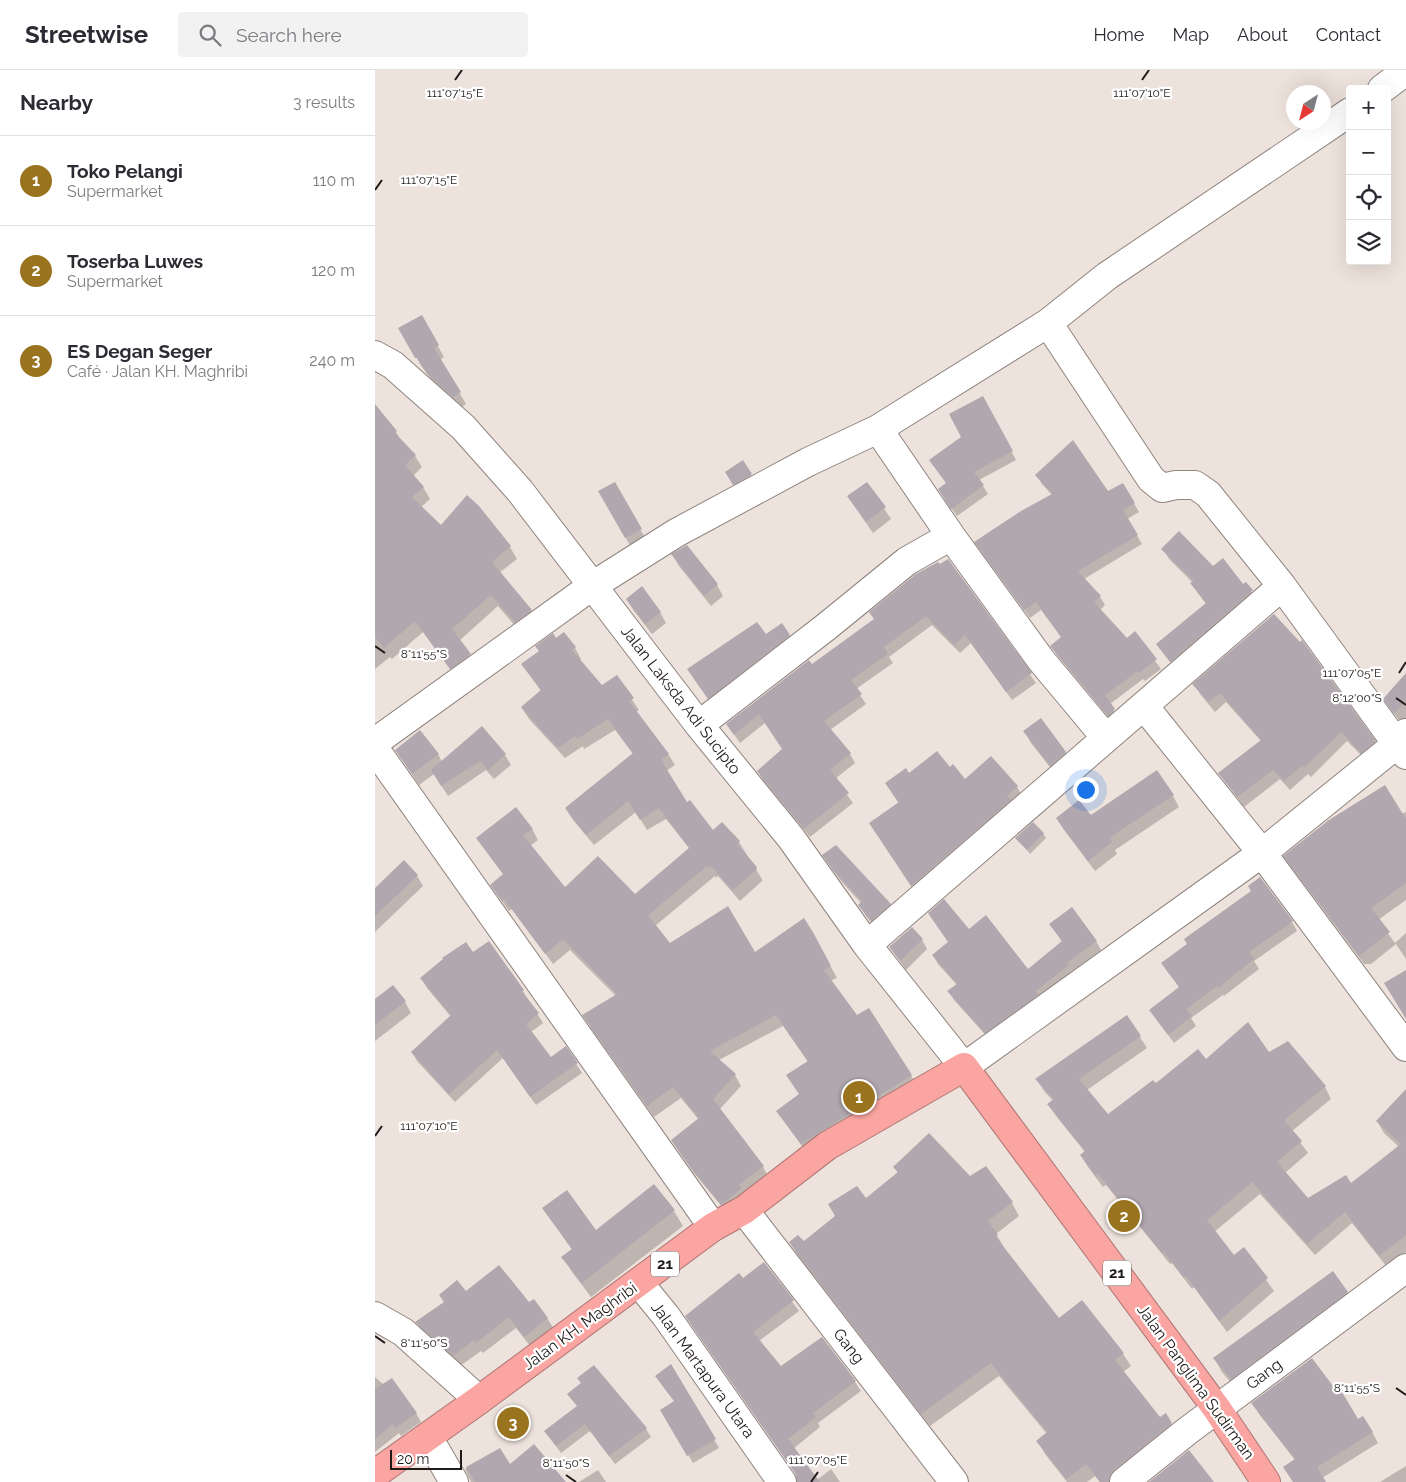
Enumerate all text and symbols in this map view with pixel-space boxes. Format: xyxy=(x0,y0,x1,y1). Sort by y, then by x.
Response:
search box xyxy=(178,12,528,57)
text: Streetwise xyxy=(25,20,148,49)
icon: search xyxy=(196,21,224,49)
text: Search here xyxy=(236,24,342,46)
text: Home xyxy=(1093,24,1144,45)
text: Map xyxy=(1172,24,1209,45)
text: About xyxy=(1237,24,1288,45)
text: Contact xyxy=(1316,24,1381,45)
north arrow xyxy=(1286,85,1331,130)
map controls xyxy=(1346,85,1391,265)
button: + xyxy=(1346,85,1391,130)
text: 111°07'15"E xyxy=(427,86,483,100)
text: 111°07'10"E xyxy=(1113,86,1171,100)
text: Nearby xyxy=(20,90,93,115)
text: 3 results xyxy=(293,93,355,112)
button: − xyxy=(1346,130,1391,175)
text: Toko Pelangi xyxy=(67,160,183,182)
text: 1 xyxy=(32,171,40,190)
text: 110 m xyxy=(313,171,355,190)
text: 111°07'15"E xyxy=(401,173,457,187)
button: locate xyxy=(1346,175,1391,220)
text: Supermarket xyxy=(67,182,163,201)
button: layers xyxy=(1346,220,1391,265)
text: Toserba Luwes xyxy=(67,250,203,272)
text: 2 xyxy=(31,261,41,280)
text: 120 m xyxy=(311,261,355,280)
text: Supermarket xyxy=(67,272,163,291)
text: ES Degan Seger xyxy=(67,340,212,362)
text: 3 xyxy=(32,351,40,370)
text: 240 m xyxy=(309,351,355,370)
text: Café · Jalan KH. Maghribi xyxy=(67,362,248,381)
street label: Jalan Laksda Adi Sucipto xyxy=(617,622,745,778)
text: 8°11'55"S xyxy=(401,647,447,661)
text: 111°07'05"E xyxy=(1323,666,1381,680)
text: 8°12'00"S xyxy=(1332,691,1382,705)
your location xyxy=(1073,777,1099,803)
pin: 1 xyxy=(843,1078,875,1116)
text: 111°07'10"E xyxy=(400,1119,458,1133)
pin: 2 xyxy=(1108,1197,1140,1235)
road number: 21 xyxy=(651,1252,679,1276)
road number: 21 xyxy=(1103,1260,1131,1286)
street label: Jalan KH. Maghribi xyxy=(519,1278,641,1374)
street label: Jalan Martapura Utara xyxy=(647,1298,759,1442)
street label: Jalan Panglima Sudirman xyxy=(1133,1301,1259,1463)
street label: Gang xyxy=(829,1325,869,1367)
text: 8°11'50"S xyxy=(400,1336,448,1350)
street label: Gang xyxy=(1243,1355,1285,1393)
text: 8°11'55"S xyxy=(1334,1381,1380,1395)
pin: 3 xyxy=(497,1404,529,1442)
scale bar xyxy=(390,1447,463,1470)
text: 20 m xyxy=(397,1451,429,1467)
text: 111°07'05"E xyxy=(789,1453,847,1467)
text: 8°11'50"S xyxy=(542,1456,590,1470)

